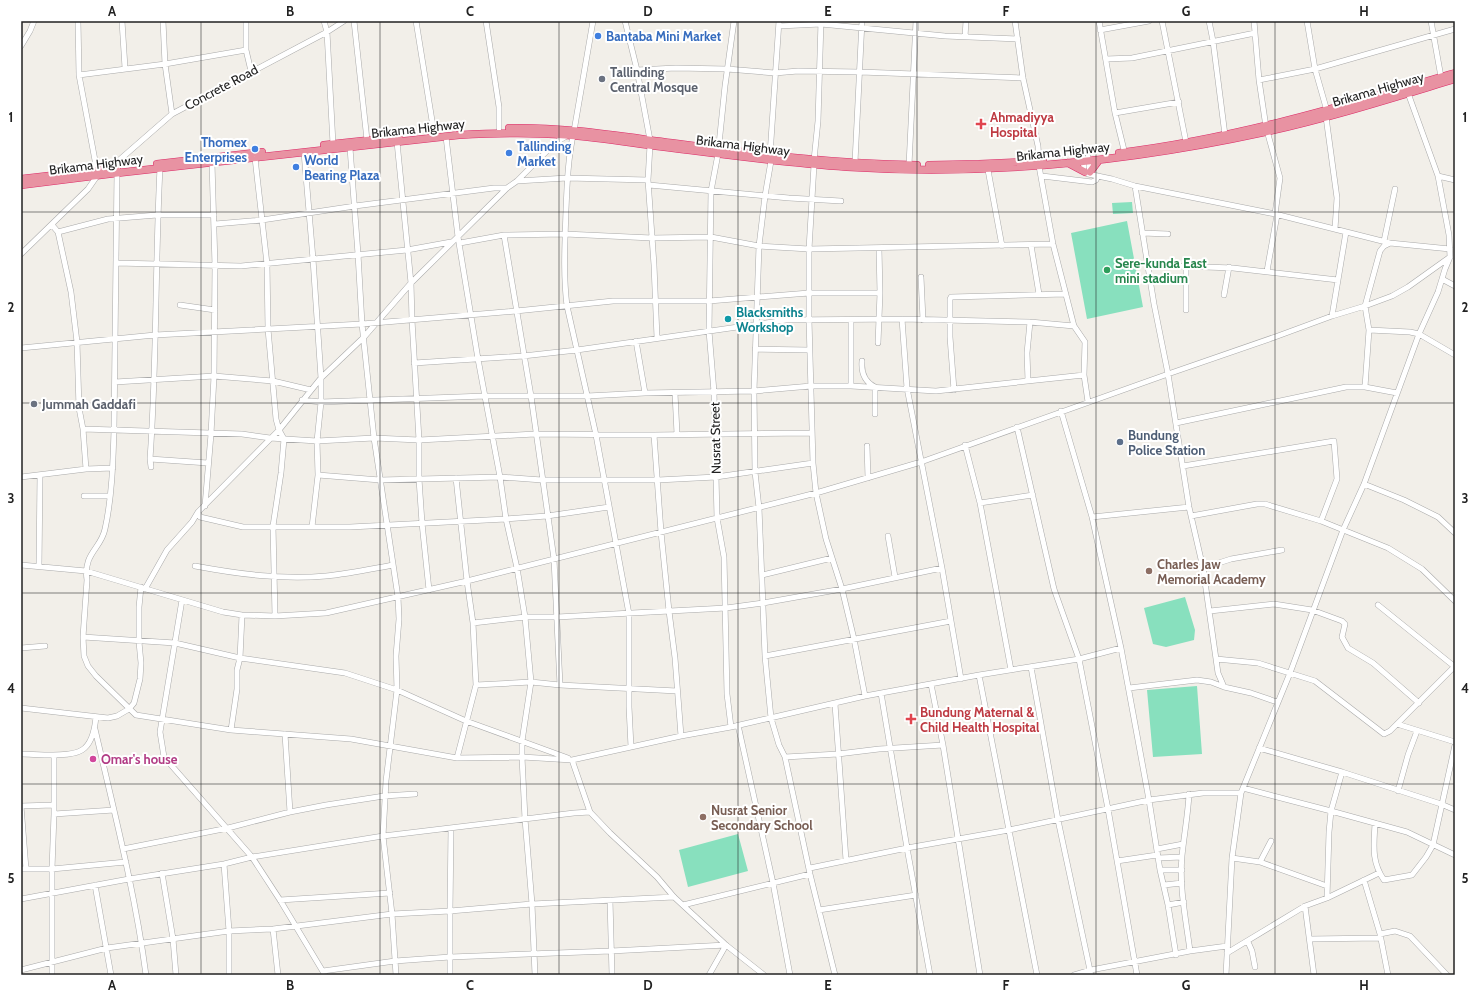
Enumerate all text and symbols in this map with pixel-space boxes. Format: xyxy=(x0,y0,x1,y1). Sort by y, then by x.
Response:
text: A xyxy=(108,3,117,19)
text: B xyxy=(286,3,294,19)
text: C xyxy=(466,3,474,19)
text: D xyxy=(643,3,653,19)
text: E xyxy=(824,3,832,19)
text: F xyxy=(1003,3,1010,19)
text: G xyxy=(1182,3,1191,19)
text: H xyxy=(1359,3,1369,19)
place label: Bantaba Mini Market xyxy=(606,28,722,44)
marker: Bantaba Mini Market xyxy=(593,31,603,41)
street label: Concrete Road xyxy=(182,61,260,113)
place label: Tallinding Central Mosque xyxy=(610,64,698,95)
street label: Brikama Highway xyxy=(1330,68,1426,110)
marker: Tallinding Central Mosque xyxy=(597,74,607,84)
text: 1 xyxy=(9,109,13,125)
place label: Ahmadiyya Hospital xyxy=(990,109,1054,140)
text: 1 xyxy=(1463,109,1467,125)
street label: Brikama Highway xyxy=(370,115,466,141)
marker: Ahmadiyya Hospital xyxy=(975,118,987,130)
street label: Brikama Highway xyxy=(695,131,791,159)
place label: Thomex Enterprises xyxy=(185,134,248,165)
place label: Tallinding Market xyxy=(517,138,572,169)
street label: Brikama Highway xyxy=(1015,138,1111,164)
marker: Thomex Enterprises xyxy=(250,144,260,154)
marker: Tallinding Market xyxy=(504,148,514,158)
street label: Brikama Highway xyxy=(48,150,144,178)
place label: World Bearing Plaza xyxy=(304,152,380,183)
marker: World Bearing Plaza xyxy=(291,162,301,172)
place label: Sere-kunda East mini stadium xyxy=(1115,255,1207,286)
marker: Sere-kunda East mini stadium xyxy=(1102,265,1112,275)
text: 2 xyxy=(8,299,15,315)
text: 2 xyxy=(1462,299,1469,315)
place label: Blacksmiths Workshop xyxy=(736,304,804,335)
marker: Blacksmiths Workshop xyxy=(723,314,733,324)
place label: Jummah Gaddafi xyxy=(41,396,136,412)
marker: Jummah Gaddafi xyxy=(29,399,39,409)
street label: Nusrat Street xyxy=(706,401,724,474)
place label: Bundung Police Station xyxy=(1128,427,1205,458)
marker: Bundung Police Station xyxy=(1115,437,1125,447)
text: 3 xyxy=(7,490,15,506)
text: 3 xyxy=(1461,490,1469,506)
place label: Charles Jaw Memorial Academy xyxy=(1157,556,1266,587)
marker: Charles Jaw Memorial Academy xyxy=(1144,566,1154,576)
text: 4 xyxy=(7,680,15,696)
text: 4 xyxy=(1461,680,1469,696)
place label: Bundung Maternal & Child Health Hospital xyxy=(920,704,1040,735)
marker: Bundung Maternal & Child Health Hospital xyxy=(905,713,917,725)
place label: Omar's house xyxy=(101,751,178,767)
marker: Omar's house xyxy=(88,754,98,764)
place label: Nusrat Senior Secondary School xyxy=(711,802,813,833)
marker: Nusrat Senior Secondary School xyxy=(698,812,708,822)
text: 5 xyxy=(8,870,15,886)
text: 5 xyxy=(1462,870,1469,886)
text: A xyxy=(108,977,117,993)
text: B xyxy=(286,977,294,993)
text: C xyxy=(466,977,474,993)
text: D xyxy=(643,977,653,993)
text: E xyxy=(824,977,832,993)
text: F xyxy=(1003,977,1010,993)
text: G xyxy=(1182,977,1191,993)
text: H xyxy=(1359,977,1369,993)

